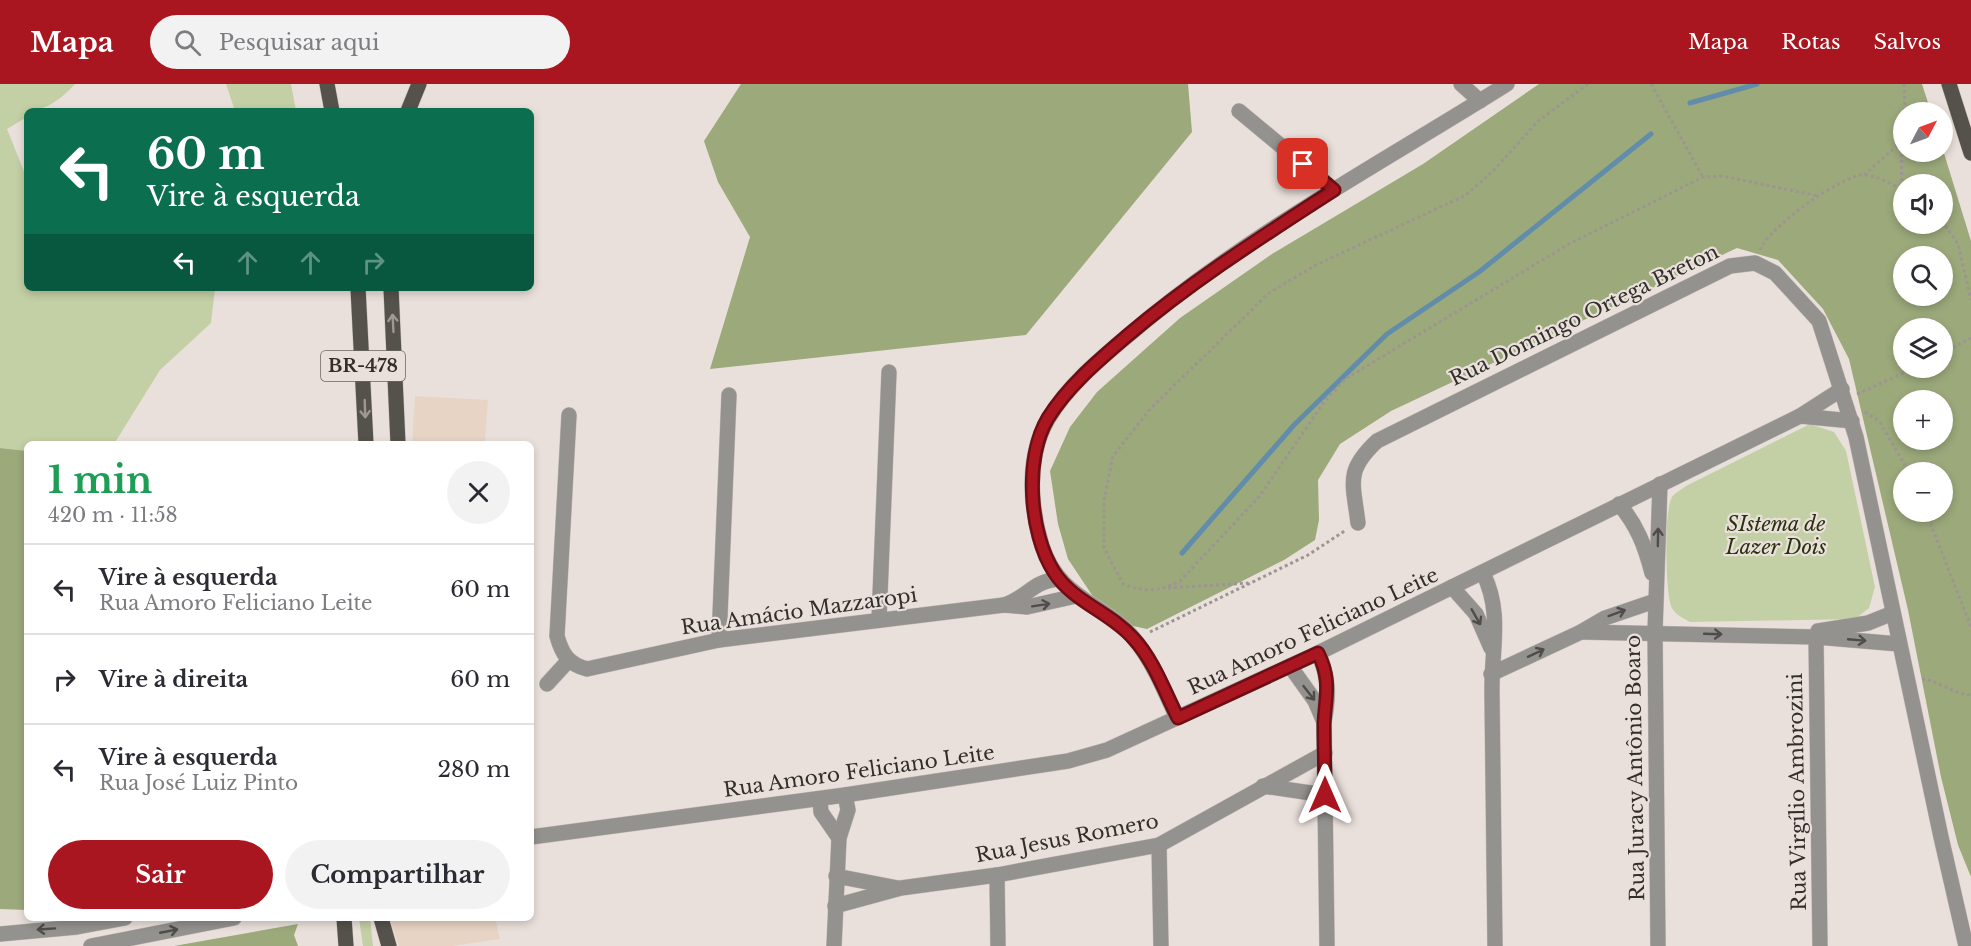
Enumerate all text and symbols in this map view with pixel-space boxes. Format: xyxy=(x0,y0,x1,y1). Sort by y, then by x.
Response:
search box xyxy=(150,15,570,69)
text: Mapa xyxy=(30,25,114,60)
icon: search xyxy=(171,26,204,59)
text: Pesquisar aqui xyxy=(219,29,380,56)
text: Mapa xyxy=(1688,29,1748,55)
text: Rotas xyxy=(1781,29,1841,55)
text: Salvos xyxy=(1874,29,1941,55)
north arrow xyxy=(1893,102,1953,162)
map controls xyxy=(1893,102,1953,522)
text: 60 m xyxy=(147,128,265,180)
icon: left xyxy=(48,132,126,210)
pin xyxy=(1277,138,1328,189)
icon: arrive xyxy=(1286,147,1319,180)
button: sound xyxy=(1893,174,1953,234)
text: Vire à esquerda xyxy=(147,180,360,213)
street label: Rua Domingo Ortega Breton xyxy=(1446,239,1722,391)
icon: left xyxy=(168,246,201,279)
icon: ahead xyxy=(231,246,264,279)
icon: ahead xyxy=(294,246,327,279)
icon: right xyxy=(357,246,390,279)
button: search xyxy=(1893,246,1953,306)
one-way arrow xyxy=(387,313,398,333)
button: layers xyxy=(1893,318,1953,378)
road number: BR-478 xyxy=(321,351,405,381)
button: + xyxy=(1893,390,1953,450)
one-way arrow xyxy=(359,399,370,419)
text: 1 min xyxy=(48,458,152,503)
button: close xyxy=(447,461,510,524)
button: − xyxy=(1893,462,1953,522)
text: 420 m · 11:58 xyxy=(48,503,178,527)
park label: SIstema de Lazer Dois xyxy=(1725,512,1827,559)
one-way arrow xyxy=(1652,528,1664,548)
street label: Rua Amoro Feliciano Leite xyxy=(1184,562,1442,700)
text: Vire à esquerda xyxy=(99,564,278,591)
icon: left xyxy=(48,573,81,606)
text: 60 m xyxy=(450,576,510,603)
street label: Rua Amácio Mazzaropi xyxy=(679,583,919,639)
text: Rua Amoro Feliciano Leite xyxy=(99,591,373,615)
one-way arrow xyxy=(1030,599,1050,610)
one-way arrow xyxy=(1607,607,1626,618)
one-way arrow xyxy=(1470,608,1482,625)
one-way arrow xyxy=(1703,628,1723,640)
street label: Rua Juracy Antônio Boaro xyxy=(1621,635,1649,901)
one-way arrow xyxy=(1847,635,1867,646)
one-way arrow xyxy=(1527,647,1545,659)
icon: right xyxy=(48,663,81,696)
text: Vire à direita xyxy=(99,666,248,693)
text: 60 m xyxy=(450,666,510,693)
street label: Rua Virgílio Ambrozini xyxy=(1783,673,1811,911)
one-way arrow xyxy=(1302,685,1315,701)
street label: Rua Amoro Feliciano Leite xyxy=(722,740,996,802)
text: Vire à esquerda xyxy=(99,744,278,771)
icon: left xyxy=(48,753,81,786)
text: 280 m xyxy=(437,756,510,783)
position arrow xyxy=(1293,763,1357,827)
text: Rua José Luiz Pinto xyxy=(99,771,298,795)
street label: Rua Jesus Romero xyxy=(973,808,1161,868)
button: Sair xyxy=(48,840,273,909)
button: Compartilhar xyxy=(285,840,510,909)
one-way arrow xyxy=(37,924,56,935)
one-way arrow xyxy=(159,925,178,936)

